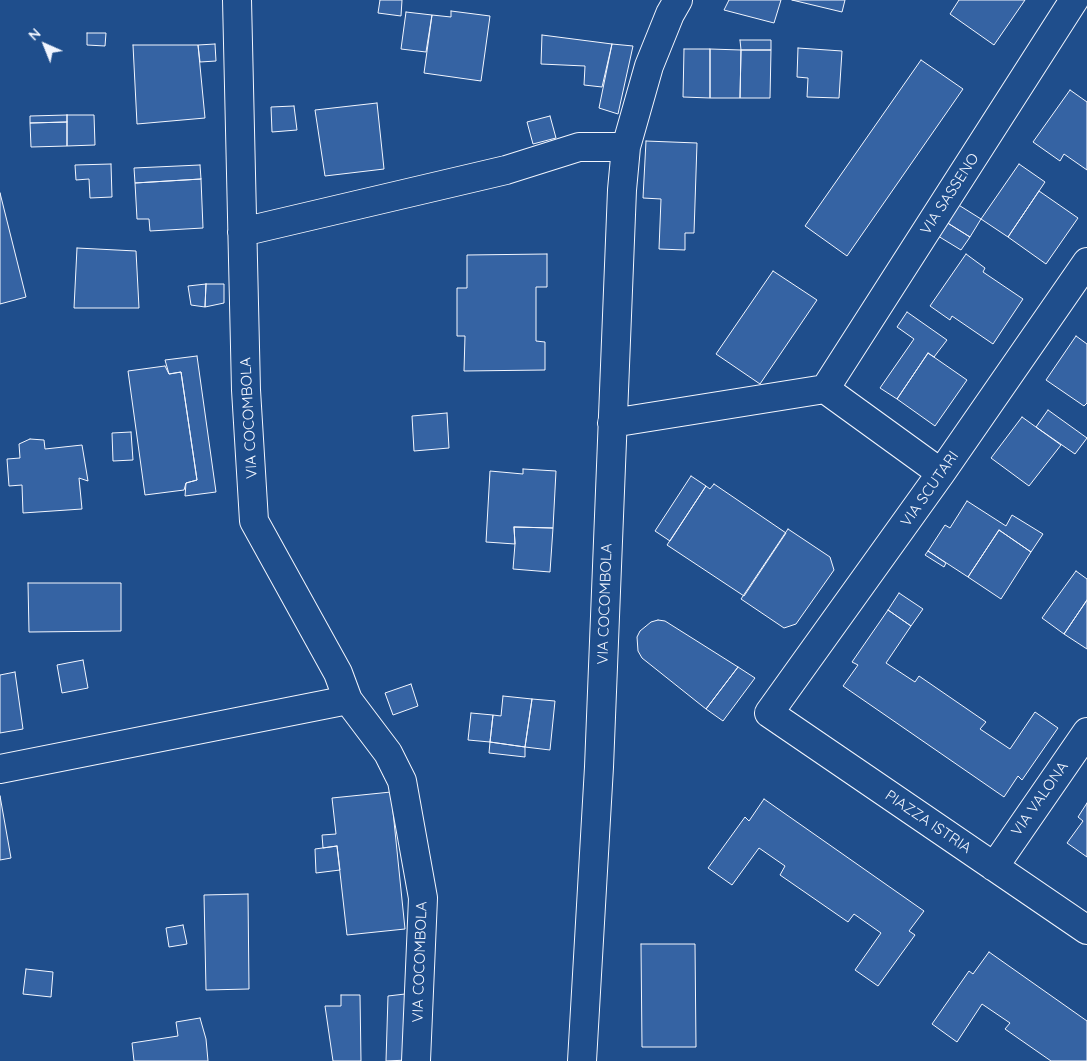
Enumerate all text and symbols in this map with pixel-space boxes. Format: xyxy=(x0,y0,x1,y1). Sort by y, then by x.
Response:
north arrow xyxy=(20,20,70,70)
text: N xyxy=(25,24,45,44)
street label: VIA SASSENO xyxy=(917,150,983,238)
street label: VIA COCOMBOLA xyxy=(237,357,261,479)
street label: VIA SCUTARI xyxy=(897,448,963,530)
street label: VIA COCOMBOLA xyxy=(594,543,616,665)
street label: VIA VALONA xyxy=(1008,758,1072,840)
street label: PIAZZA ISTRIA xyxy=(881,787,975,857)
street label: VIA COCOMBOLA xyxy=(409,901,431,1023)

